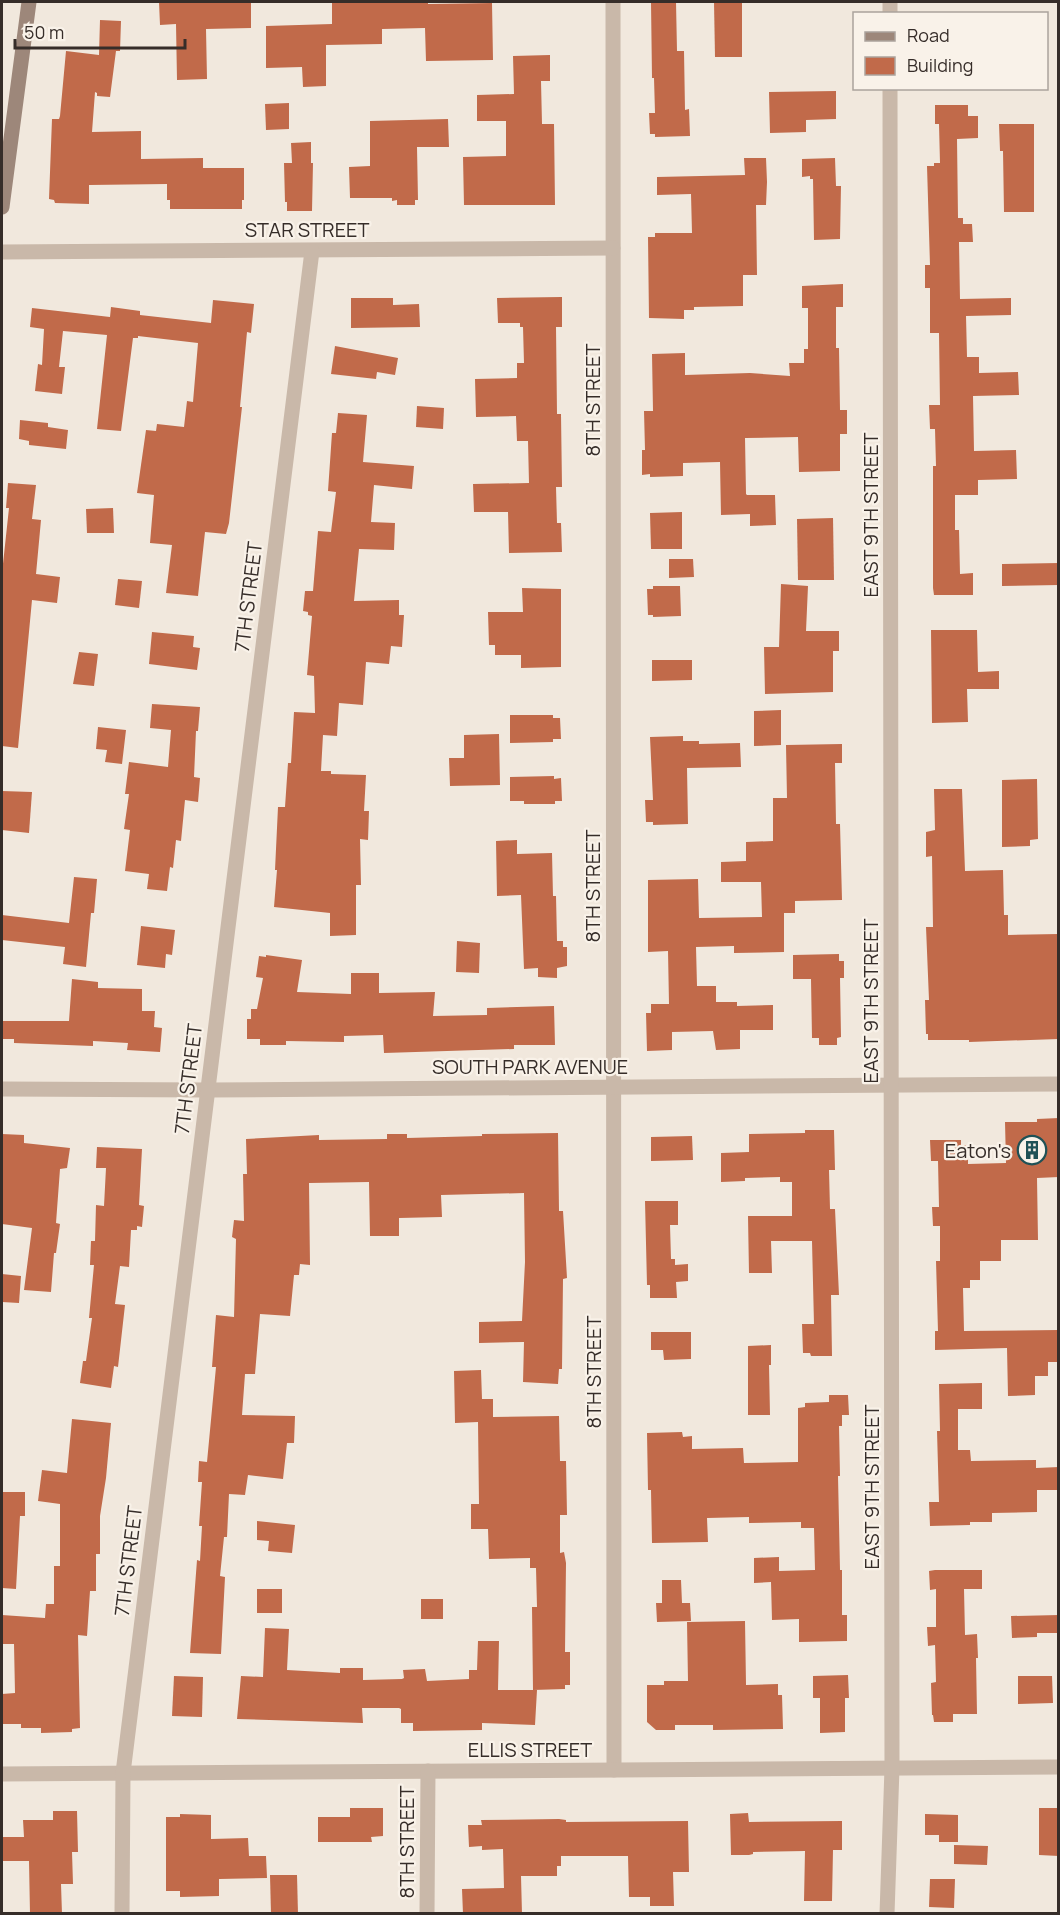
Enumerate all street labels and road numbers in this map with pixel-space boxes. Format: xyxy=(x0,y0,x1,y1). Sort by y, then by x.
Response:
street label: STAR STREET xyxy=(245,216,369,243)
street label: 8TH STREET xyxy=(579,344,606,456)
street label: EAST 9TH STREET xyxy=(857,432,884,597)
street label: 7TH STREET xyxy=(228,540,268,654)
street label: 8TH STREET xyxy=(579,830,606,942)
street label: EAST 9TH STREET xyxy=(857,918,884,1083)
street label: 7TH STREET xyxy=(168,1022,208,1136)
street label: SOUTH PARK AVENUE xyxy=(432,1053,628,1080)
street label: 8TH STREET xyxy=(580,1316,607,1428)
street label: EAST 9TH STREET xyxy=(858,1404,885,1569)
street label: 7TH STREET xyxy=(108,1504,148,1618)
street label: ELLIS STREET xyxy=(468,1736,592,1763)
street label: 8TH STREET xyxy=(393,1786,420,1898)

